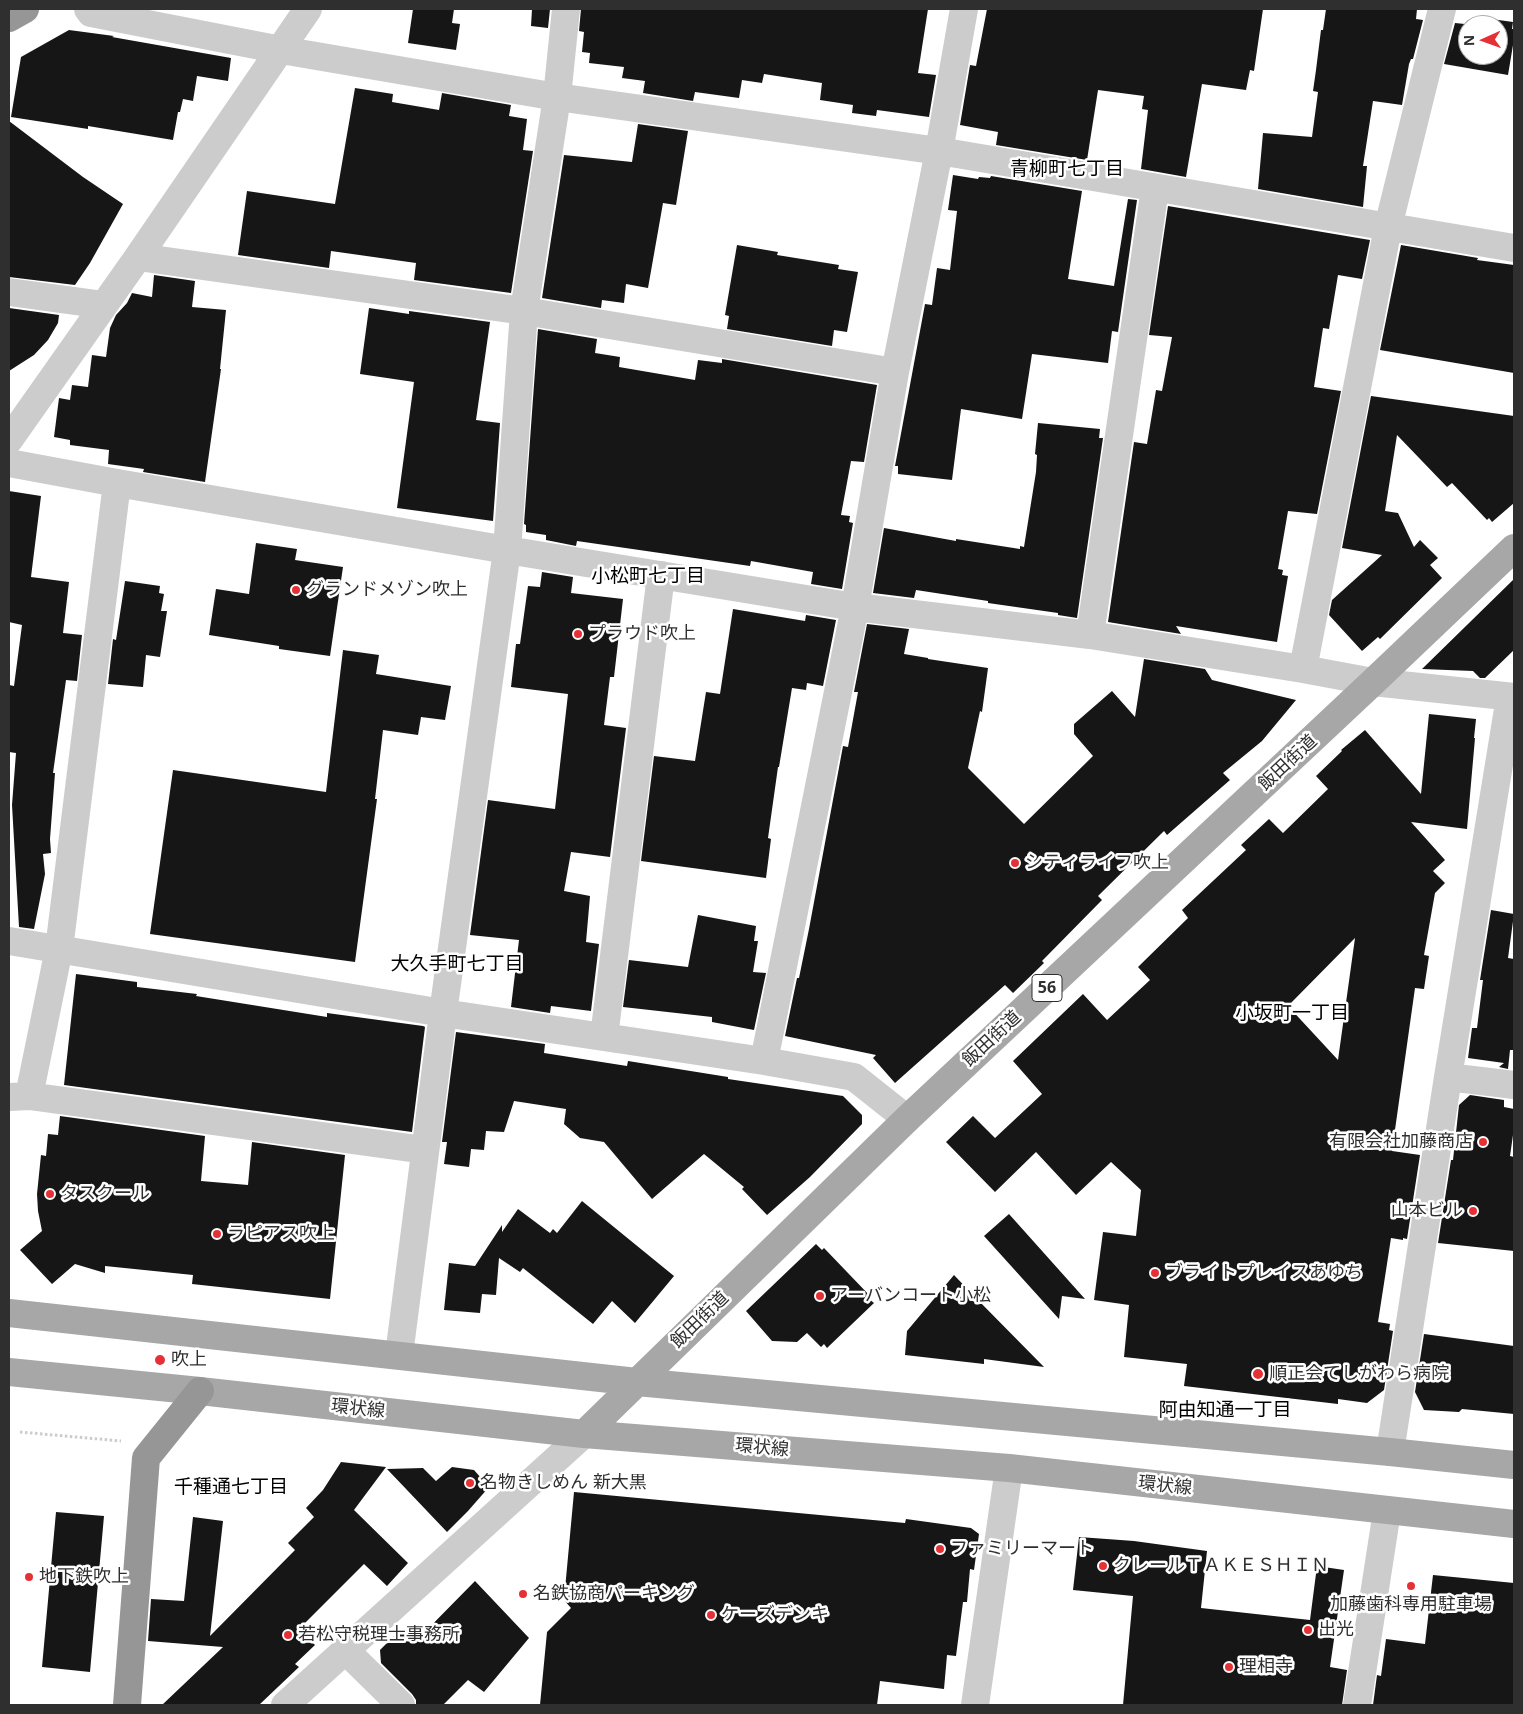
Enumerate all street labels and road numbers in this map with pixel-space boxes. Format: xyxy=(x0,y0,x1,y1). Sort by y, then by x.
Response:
street label: 飯田街道 xyxy=(1254,731,1322,795)
road number: 56 xyxy=(1032,974,1062,1001)
street label: 飯田街道 xyxy=(958,1007,1026,1071)
street label: 飯田街道 xyxy=(667,1287,733,1353)
street label: 環状線 xyxy=(330,1395,386,1423)
street label: 環状線 xyxy=(734,1435,790,1461)
street label: 環状線 xyxy=(1137,1472,1193,1500)

